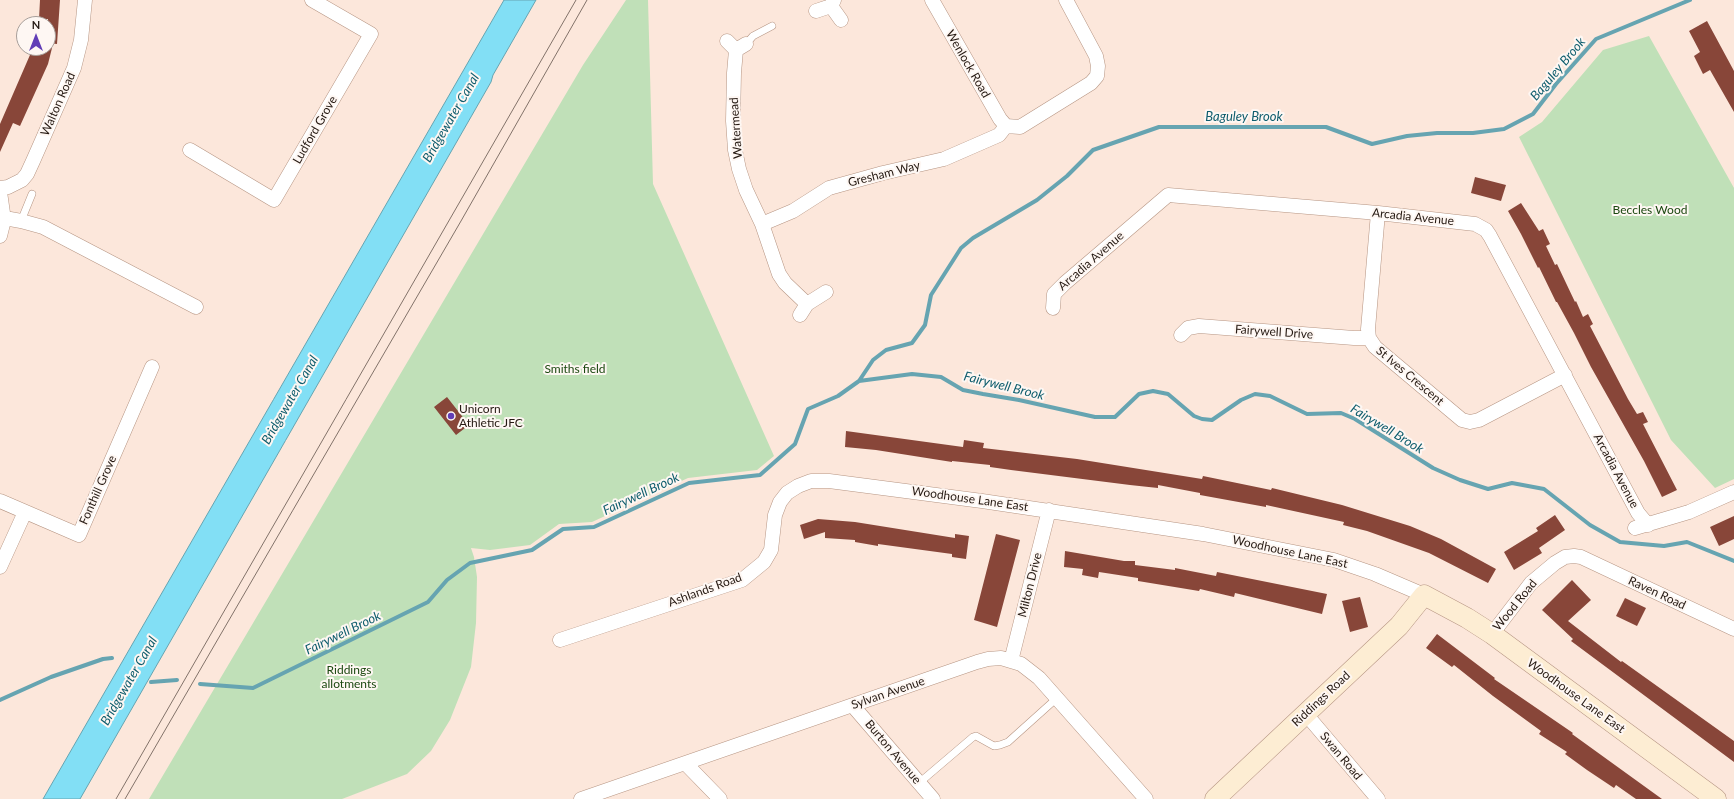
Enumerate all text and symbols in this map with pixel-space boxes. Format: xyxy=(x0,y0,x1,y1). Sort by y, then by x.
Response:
north arrow xyxy=(16,16,56,56)
text: N xyxy=(32,18,40,31)
street label: Wenlock Road xyxy=(943,28,993,100)
water label: Baguley Brook xyxy=(1527,34,1589,104)
street label: Walton Road xyxy=(38,70,78,138)
water label: Bridgewater Canal xyxy=(419,71,483,165)
street label: Ludford Grove xyxy=(290,94,340,166)
street label: Watermead xyxy=(727,97,745,159)
water label: Baguley Brook xyxy=(1205,109,1283,125)
street label: Gresham Way xyxy=(847,158,921,190)
park label: Beccles Wood xyxy=(1613,203,1687,217)
street label: Arcadia Avenue xyxy=(1371,206,1455,228)
street label: Arcadia Avenue xyxy=(1055,229,1127,293)
street label: Fairywell Drive xyxy=(1234,322,1314,342)
street label: St Ives Crescent xyxy=(1373,343,1447,409)
water label: Bridgewater Canal xyxy=(258,353,322,447)
park label: Smiths field xyxy=(544,362,606,376)
water label: Fairywell Brook xyxy=(962,368,1046,404)
water label: Fairywell Brook xyxy=(1348,401,1426,457)
place label: Unicorn Athletic JFC xyxy=(459,402,523,430)
marker: Unicorn Athletic JFC xyxy=(446,411,456,421)
street label: Arcadia Avenue xyxy=(1590,431,1642,511)
street label: Fonthill Grove xyxy=(76,453,120,527)
water label: Fairywell Brook xyxy=(600,470,682,518)
street label: Woodhouse Lane East xyxy=(911,484,1029,514)
street label: Woodhouse Lane East xyxy=(1231,533,1349,571)
street label: Milton Drive xyxy=(1015,551,1045,619)
street label: Ashlands Road xyxy=(666,570,744,610)
street label: Raven Road xyxy=(1626,573,1688,613)
street label: Wood Road xyxy=(1490,576,1540,634)
water label: Fairywell Brook xyxy=(303,608,383,658)
water label: Bridgewater Canal xyxy=(97,634,161,728)
street label: Woodhouse Lane East xyxy=(1524,656,1628,736)
park label: Riddings allotments xyxy=(322,663,376,691)
street label: Riddings Road xyxy=(1289,668,1353,730)
street label: Sylvan Avenue xyxy=(849,674,927,712)
street label: Burton Avenue xyxy=(862,717,924,787)
street label: Swan Road xyxy=(1317,729,1365,783)

